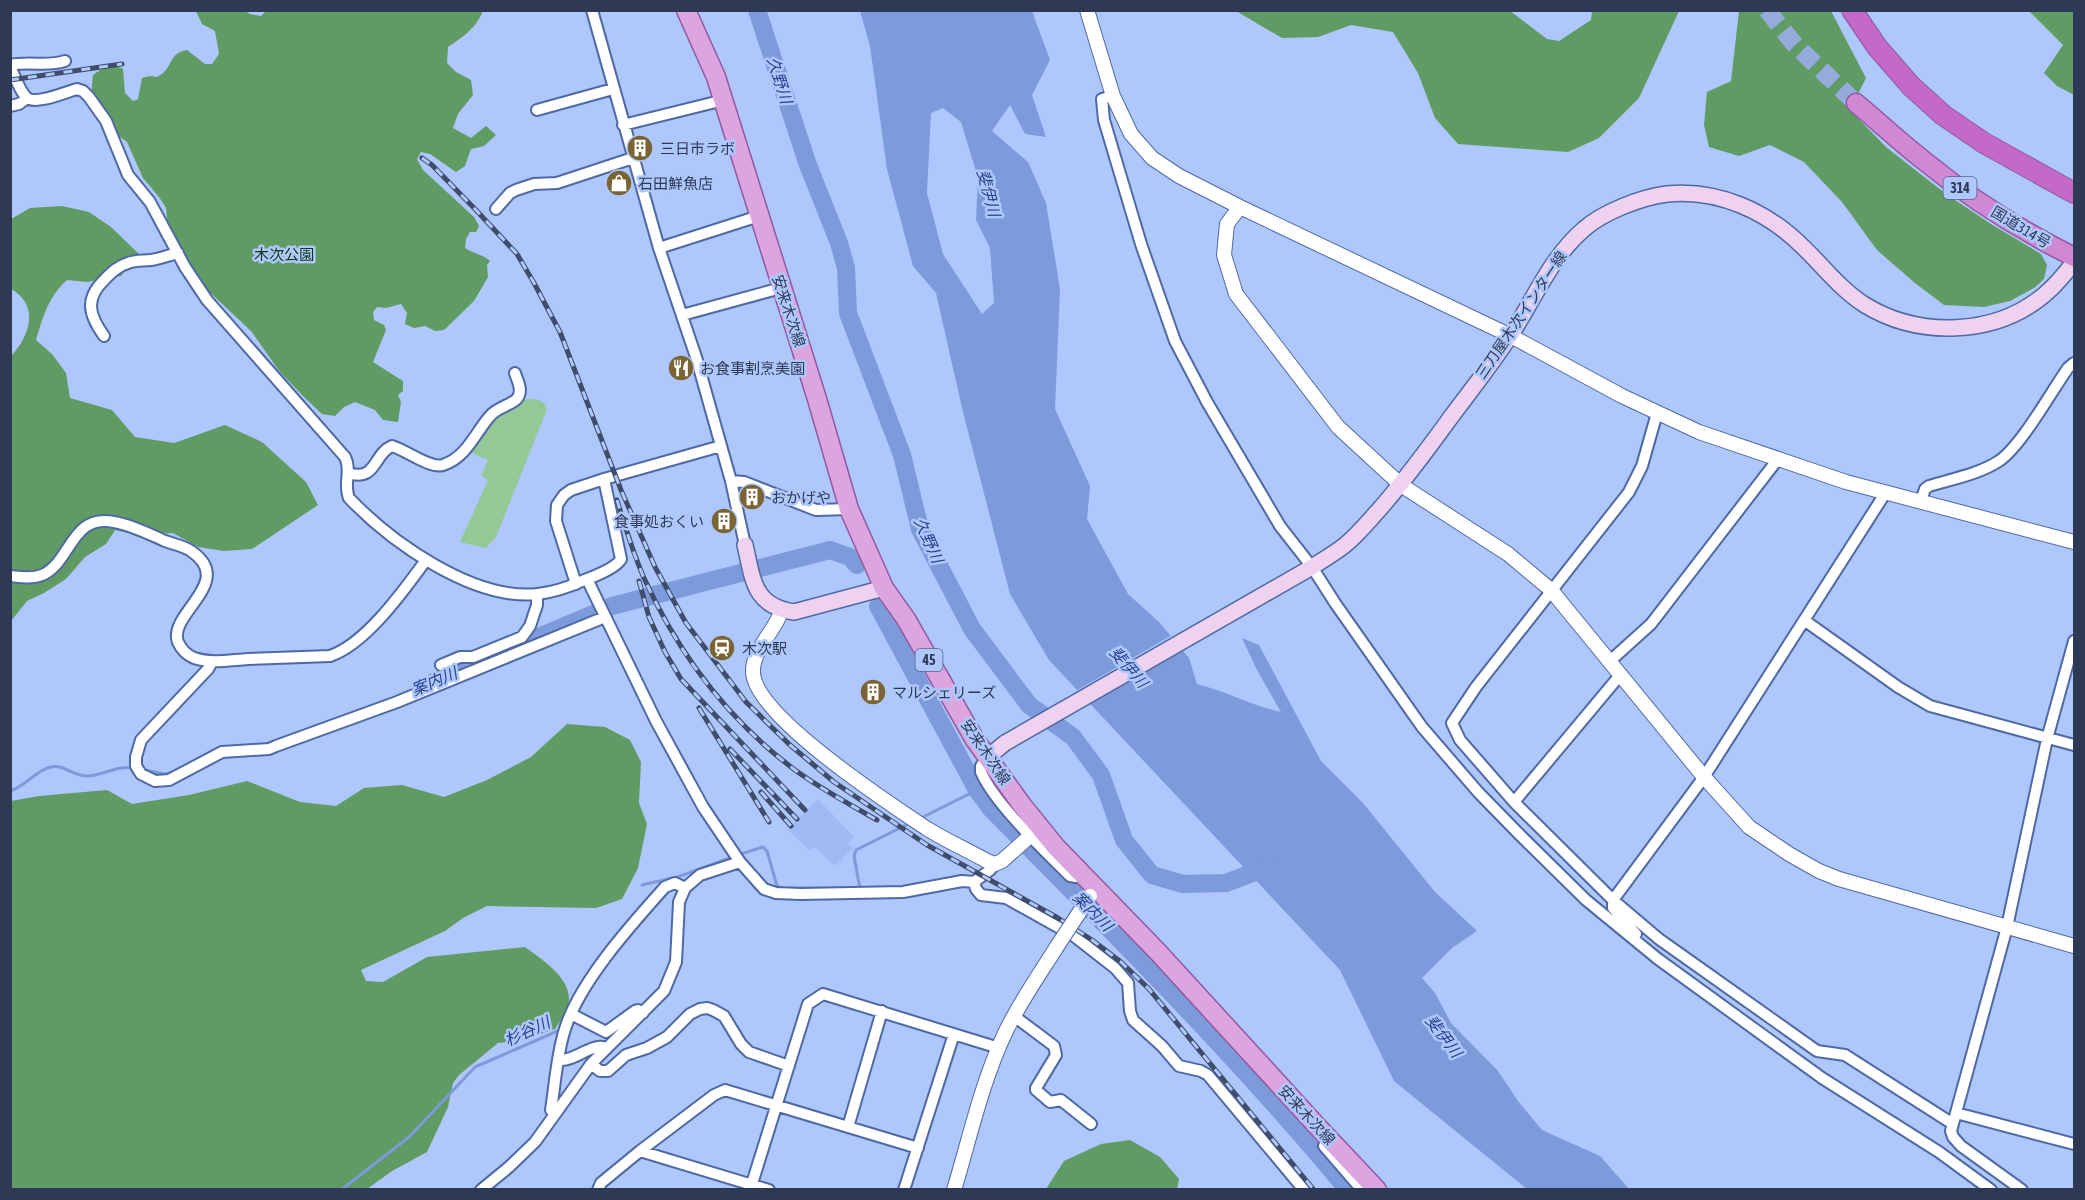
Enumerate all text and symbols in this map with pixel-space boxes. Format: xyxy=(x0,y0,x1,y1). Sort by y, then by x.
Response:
water label: 久野川 xyxy=(764,54,797,108)
building icon: 三日市ラボ xyxy=(625,133,655,163)
place label: 三日市ラボ xyxy=(660,140,735,157)
water label: 斐伊川 xyxy=(974,167,1004,220)
shop icon: 石田鮮魚店 xyxy=(604,168,634,198)
place label: 石田鮮魚店 xyxy=(638,175,713,192)
road number: 314 xyxy=(1944,177,1976,199)
street label: 国道314号 xyxy=(1988,203,2054,251)
park label: 木次公園 xyxy=(254,246,314,263)
street label: 三刀屋木次インター線 xyxy=(1472,248,1570,382)
street label: 安来木次線 xyxy=(769,273,809,349)
restaurant icon: お食事割烹美園 xyxy=(666,353,696,383)
place label: お食事割烹美園 xyxy=(700,360,805,377)
building icon: おかげや xyxy=(737,482,767,512)
place label: おかげや xyxy=(771,489,831,506)
building icon: 食事処おくい xyxy=(709,506,739,536)
place label: 食事処おくい xyxy=(614,513,704,530)
water label: 久野川 xyxy=(911,514,948,567)
station icon: 木次駅 xyxy=(707,633,737,663)
place label: 木次駅 xyxy=(742,640,787,657)
water label: 斐伊川 xyxy=(1106,643,1153,693)
road number: 45 xyxy=(916,649,942,671)
water label: 案内川 xyxy=(408,663,461,699)
building icon: マルシェリーズ xyxy=(858,677,888,707)
place label: マルシェリーズ xyxy=(892,684,996,701)
street label: 安来木次線 xyxy=(958,716,1014,788)
water label: 案内川 xyxy=(1070,888,1118,936)
water label: 斐伊川 xyxy=(1422,1011,1467,1062)
water label: 杉谷川 xyxy=(501,1012,554,1049)
street label: 安来木次線 xyxy=(1275,1082,1339,1148)

